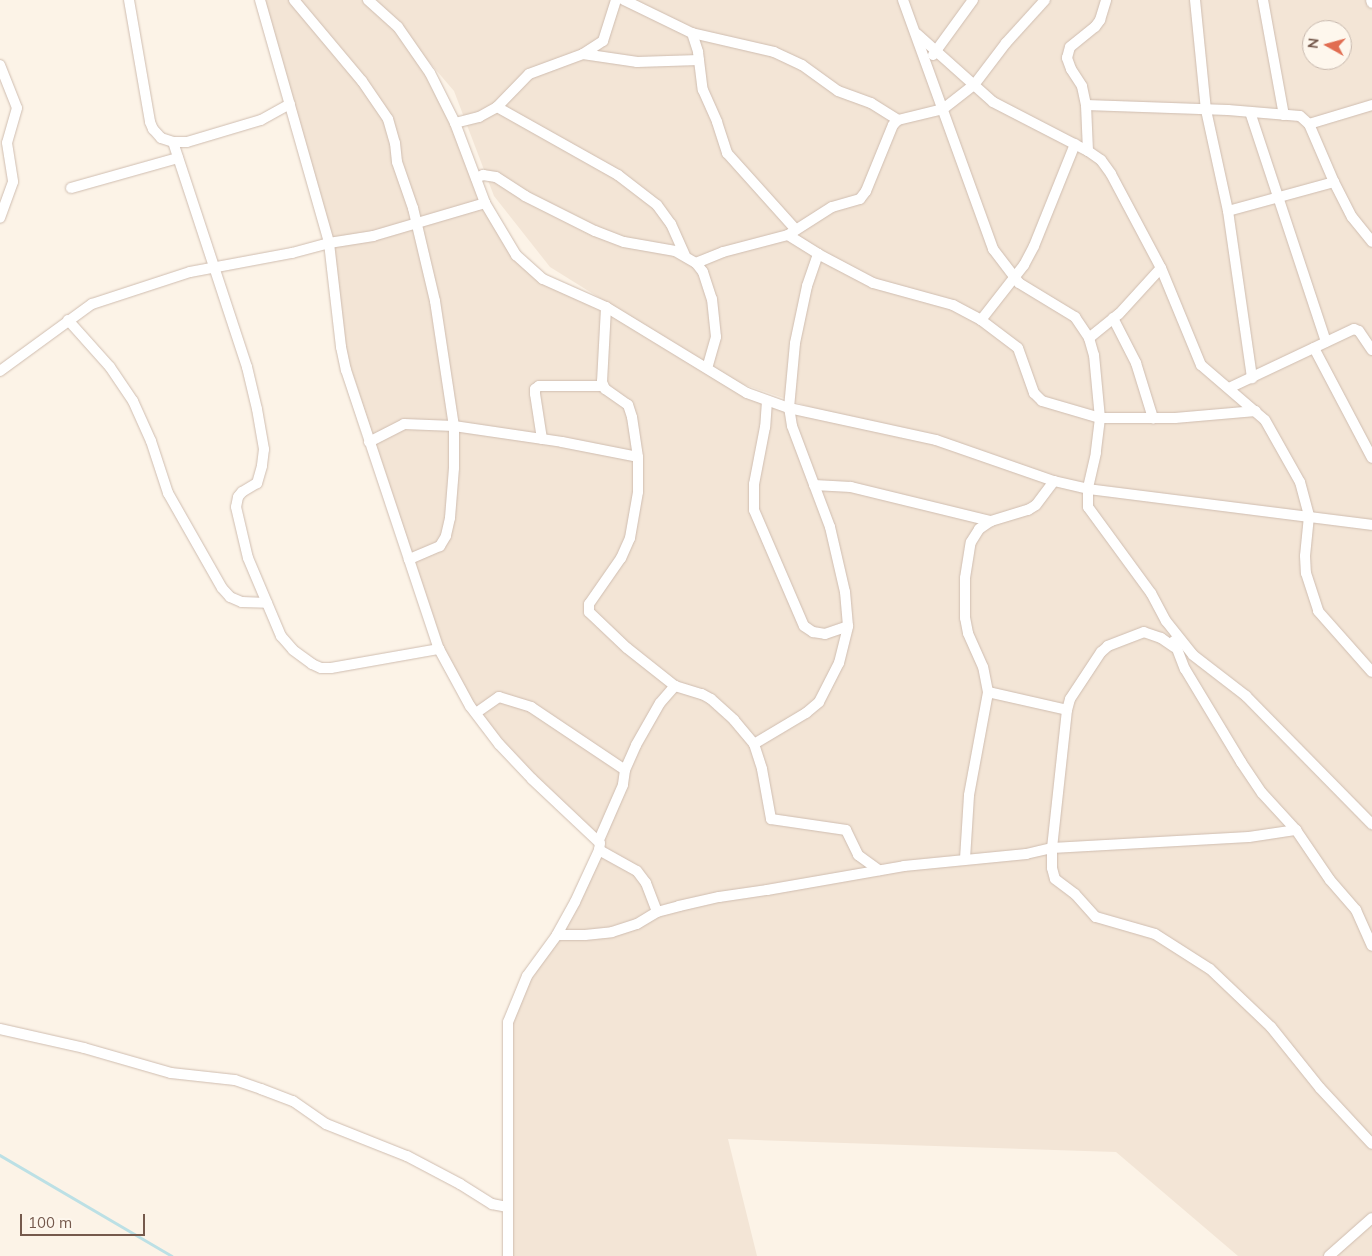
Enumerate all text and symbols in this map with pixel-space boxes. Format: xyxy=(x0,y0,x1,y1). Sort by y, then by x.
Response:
north arrow xyxy=(1302,20,1352,70)
text: N xyxy=(1304,37,1323,50)
scale bar xyxy=(22,1204,148,1236)
text: 100 m xyxy=(28,1213,72,1232)

